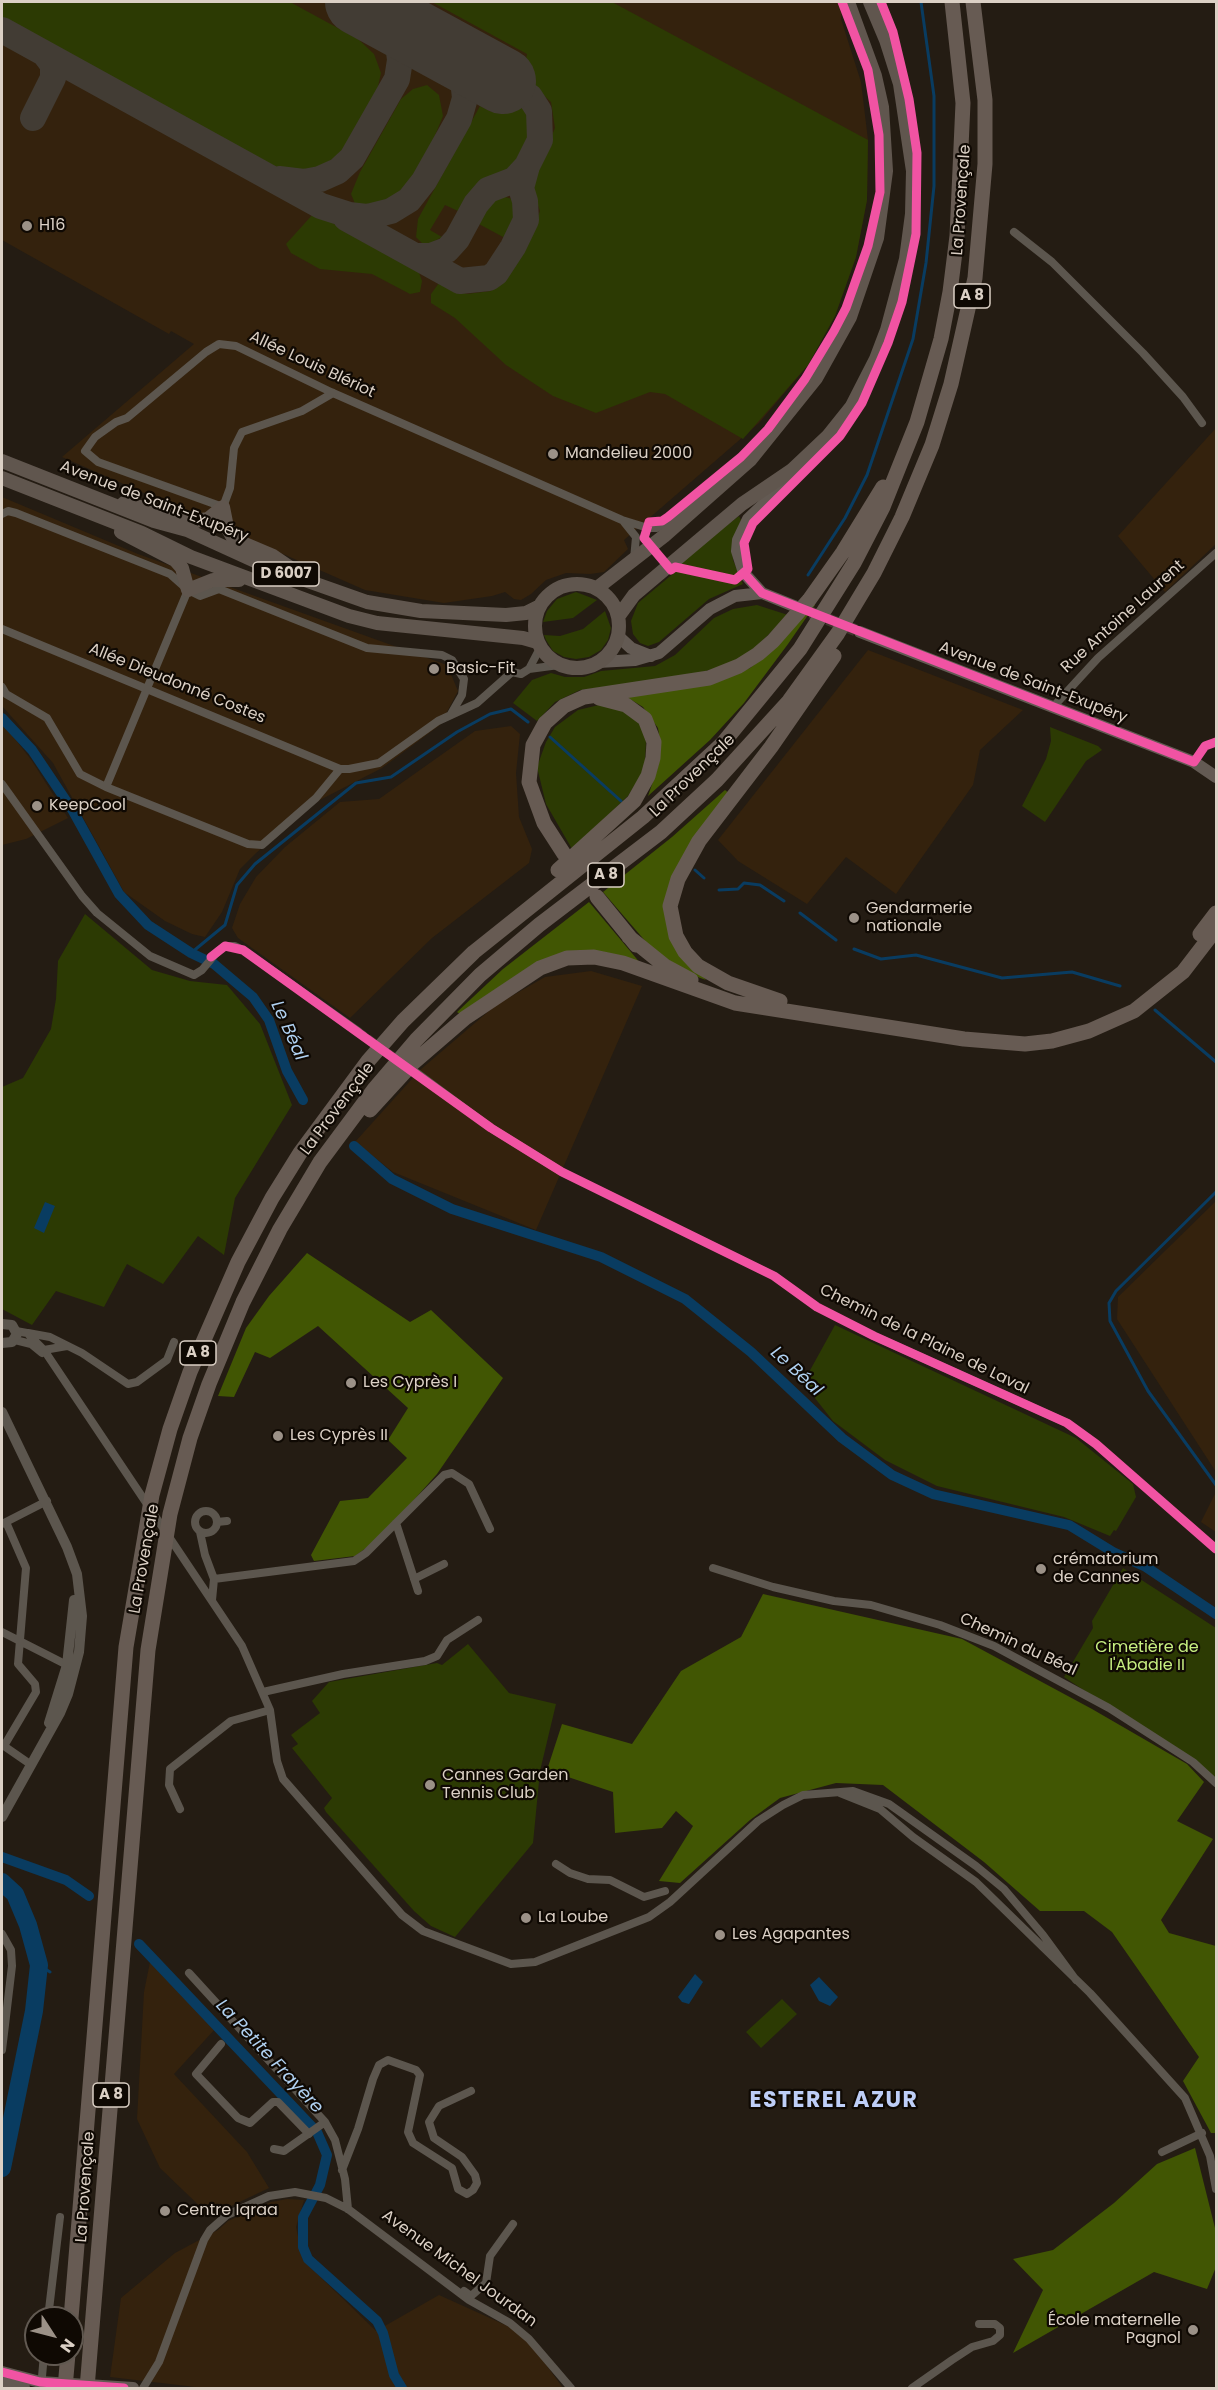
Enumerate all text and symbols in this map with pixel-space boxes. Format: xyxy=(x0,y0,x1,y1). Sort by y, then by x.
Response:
street label: La Provençale xyxy=(949,144,975,256)
place label: H16 xyxy=(39,216,65,236)
marker: H16 xyxy=(20,219,34,233)
road number: A 8 xyxy=(954,284,990,308)
street label: Allée Louis Blériot xyxy=(246,327,378,403)
place label: Mandelieu 2000 xyxy=(565,444,692,464)
marker: Mandelieu 2000 xyxy=(546,447,560,461)
street label: Avenue de Saint-Exupéry xyxy=(57,457,251,547)
street label: Rue Antoine Laurent xyxy=(1057,556,1189,678)
road number: D 6007 xyxy=(253,562,319,586)
street label: Avenue de Saint-Exupéry xyxy=(936,638,1130,728)
street label: Allée Dieudonné Costes xyxy=(86,640,268,728)
place label: Basic-Fit xyxy=(446,659,515,679)
marker: Basic-Fit xyxy=(427,662,441,676)
street label: La Provençale xyxy=(646,731,740,821)
place label: KeepCool xyxy=(49,796,126,816)
marker: KeepCool xyxy=(30,799,44,813)
road number: A 8 xyxy=(588,863,624,887)
place label: Gendarmerie nationale xyxy=(866,899,972,937)
marker: Gendarmerie nationale xyxy=(847,911,861,925)
water label: Le Béal xyxy=(265,998,311,1064)
street label: La Provençale xyxy=(297,1059,379,1159)
street label: Chemin de la Plaine de Laval xyxy=(816,1281,1032,1399)
road number: A 8 xyxy=(180,1341,216,1365)
water label: Le Béal xyxy=(766,1343,826,1401)
place label: Les Cyprès I xyxy=(363,1373,457,1393)
marker: Les Cyprès I xyxy=(344,1376,358,1390)
place label: Les Cyprès II xyxy=(290,1426,388,1446)
marker: Les Cyprès II xyxy=(271,1429,285,1443)
street label: La Provençale xyxy=(126,1503,164,1615)
place label: crématorium de Cannes xyxy=(1053,1550,1159,1588)
marker: crématorium de Cannes xyxy=(1034,1562,1048,1576)
street label: Chemin du Béal xyxy=(956,1609,1080,1681)
park label: Cimetière de l'Abadie II xyxy=(1095,1638,1199,1676)
place label: Cannes Garden Tennis Club xyxy=(442,1766,568,1804)
marker: Cannes Garden Tennis Club xyxy=(423,1778,437,1792)
place label: La Loube xyxy=(538,1908,608,1928)
marker: La Loube xyxy=(519,1911,533,1925)
place label: Les Agapantes xyxy=(732,1925,850,1945)
marker: Les Agapantes xyxy=(713,1928,727,1942)
water label: La Petite Frayère xyxy=(211,1995,327,2119)
road number: A 8 xyxy=(93,2083,129,2107)
district label: ESTEREL AZUR xyxy=(750,2088,918,2114)
street label: La Provençale xyxy=(73,2131,99,2243)
place label: Centre Iqraa xyxy=(177,2201,278,2221)
marker: Centre Iqraa xyxy=(158,2204,172,2218)
street label: Avenue Michel Jourdan xyxy=(378,2206,540,2332)
north arrow xyxy=(24,2306,84,2366)
place label: École maternelle Pagnol xyxy=(1048,2311,1181,2349)
marker: École maternelle Pagnol xyxy=(1186,2323,1200,2337)
text: N xyxy=(55,2334,80,2357)

